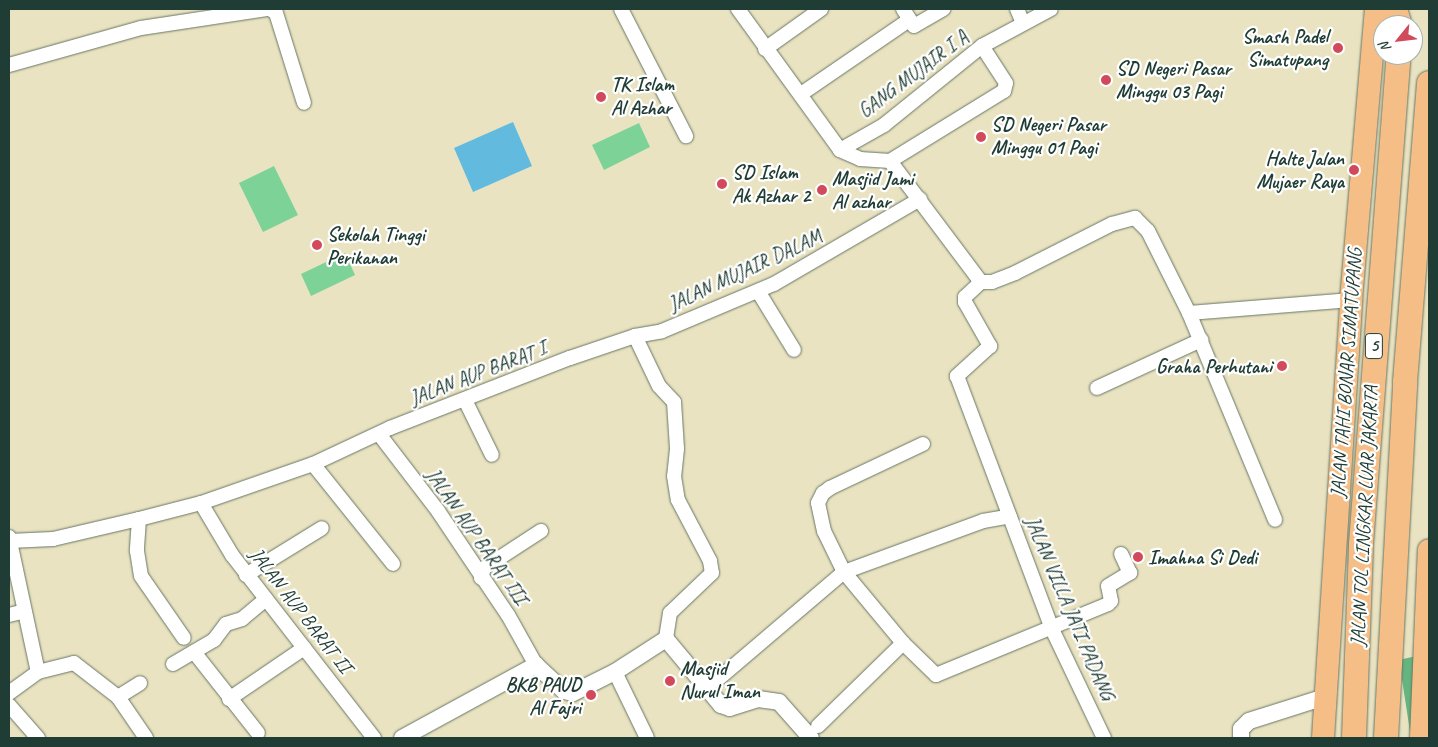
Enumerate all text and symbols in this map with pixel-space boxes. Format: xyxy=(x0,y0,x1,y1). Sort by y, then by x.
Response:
north arrow xyxy=(1373,15,1423,65)
place label: Smash Padel Simatupang xyxy=(1241,24,1328,71)
street label: GANG MUJAIR I A xyxy=(853,25,973,123)
text: N xyxy=(1376,39,1395,55)
marker: Smash Padel Simatupang xyxy=(1332,42,1344,54)
place label: SD Negeri Pasar Minggu 03 Pagi xyxy=(1116,56,1232,103)
place label: TK Islam Al Azhar xyxy=(611,73,674,120)
marker: SD Negeri Pasar Minggu 03 Pagi xyxy=(1100,74,1112,86)
marker: TK Islam Al Azhar xyxy=(595,91,607,103)
place label: SD Negeri Pasar Minggu 01 Pagi xyxy=(991,113,1107,160)
marker: SD Negeri Pasar Minggu 01 Pagi xyxy=(975,131,987,143)
place label: Halte Jalan Mujaer Raya xyxy=(1257,146,1344,193)
place label: SD Islam Ak Azhar 2 xyxy=(732,160,811,207)
marker: Halte Jalan Mujaer Raya xyxy=(1348,164,1360,176)
place label: Masjid Jami Al azhar xyxy=(832,166,914,213)
marker: SD Islam Ak Azhar 2 xyxy=(716,178,728,190)
marker: Masjid Jami Al azhar xyxy=(816,184,828,196)
place label: Sekolah Tinggi Perikanan xyxy=(327,222,425,269)
street label: JALAN MUJAIR DALAM xyxy=(665,224,825,316)
marker: Sekolah Tinggi Perikanan xyxy=(311,239,323,251)
street label: JALAN TAHI BONAR SIMATUPANG xyxy=(1325,248,1367,498)
road number: 5 xyxy=(1364,330,1384,362)
street label: JALAN AUP BARAT I xyxy=(406,336,550,410)
place label: Graha Perhutani xyxy=(1156,354,1272,378)
marker: Graha Perhutani xyxy=(1276,360,1288,372)
street label: JALAN TOL LINGKAR LUAR JAKARTA xyxy=(1345,386,1383,646)
street label: JALAN AUP BARAT III xyxy=(421,463,533,609)
street label: JALAN VILLA JATI PADANG xyxy=(1020,513,1120,703)
street label: JALAN AUP BARAT II xyxy=(244,542,358,678)
place label: Imahna Si Dedi xyxy=(1148,545,1258,569)
marker: Imahna Si Dedi xyxy=(1132,551,1144,563)
place label: Masjid Nurul Iman xyxy=(680,657,760,704)
place label: BKB PAUD Al Fajri xyxy=(505,672,581,719)
marker: Masjid Nurul Iman xyxy=(664,675,676,687)
marker: BKB PAUD Al Fajri xyxy=(585,689,597,701)

